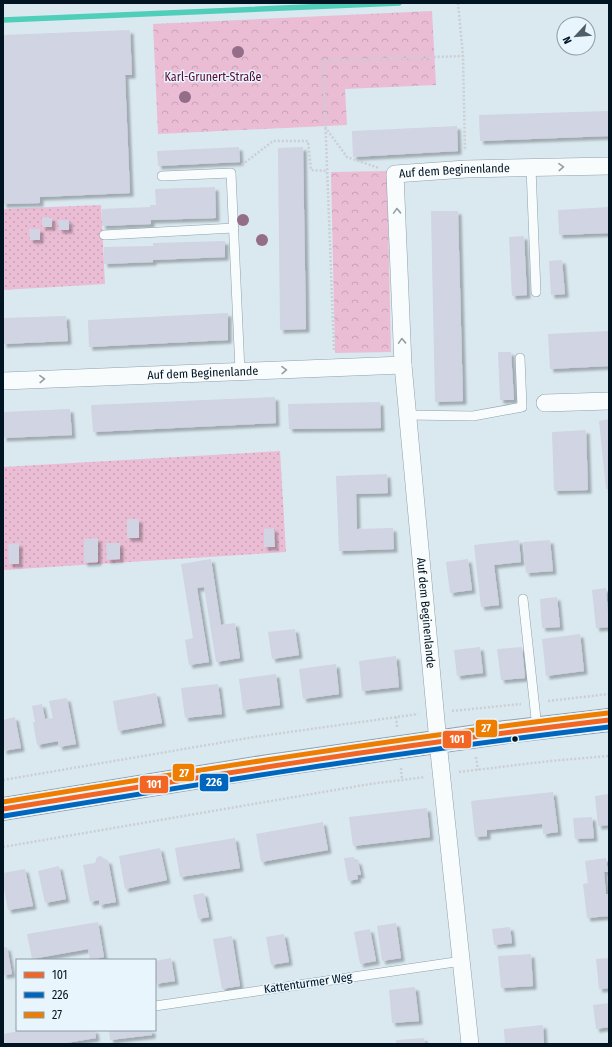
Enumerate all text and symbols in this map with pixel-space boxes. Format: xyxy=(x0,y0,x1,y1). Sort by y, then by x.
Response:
north arrow xyxy=(556,16,596,56)
text: N xyxy=(560,34,575,46)
park label: Karl-Grunert-Straße xyxy=(165,70,262,84)
street label: Auf dem Beginenlande xyxy=(398,161,510,181)
one-way arrow xyxy=(558,163,564,171)
one-way arrow xyxy=(393,208,401,214)
one-way arrow xyxy=(398,338,407,344)
street label: Auf dem Beginenlande xyxy=(147,364,259,382)
one-way arrow xyxy=(281,366,287,374)
one-way arrow xyxy=(39,375,45,383)
street label: Auf dem Beginenlande xyxy=(414,557,438,669)
line badge: 27 xyxy=(475,719,498,738)
text: 27 xyxy=(480,722,491,735)
line badge: 101 xyxy=(442,730,472,749)
text: 101 xyxy=(449,733,465,746)
unlabelled marker xyxy=(510,734,520,744)
line badge: 27 xyxy=(172,763,195,782)
text: 27 xyxy=(178,767,189,780)
line badge: 226 xyxy=(199,773,229,792)
line badge: 101 xyxy=(139,775,169,794)
text: 226 xyxy=(205,776,222,789)
text: 101 xyxy=(146,778,162,791)
legend xyxy=(16,959,156,1031)
text: 101 xyxy=(52,968,67,982)
street label: Kattenturmer Weg xyxy=(263,970,353,996)
text: 226 xyxy=(52,988,69,1002)
text: 27 xyxy=(52,1008,62,1022)

